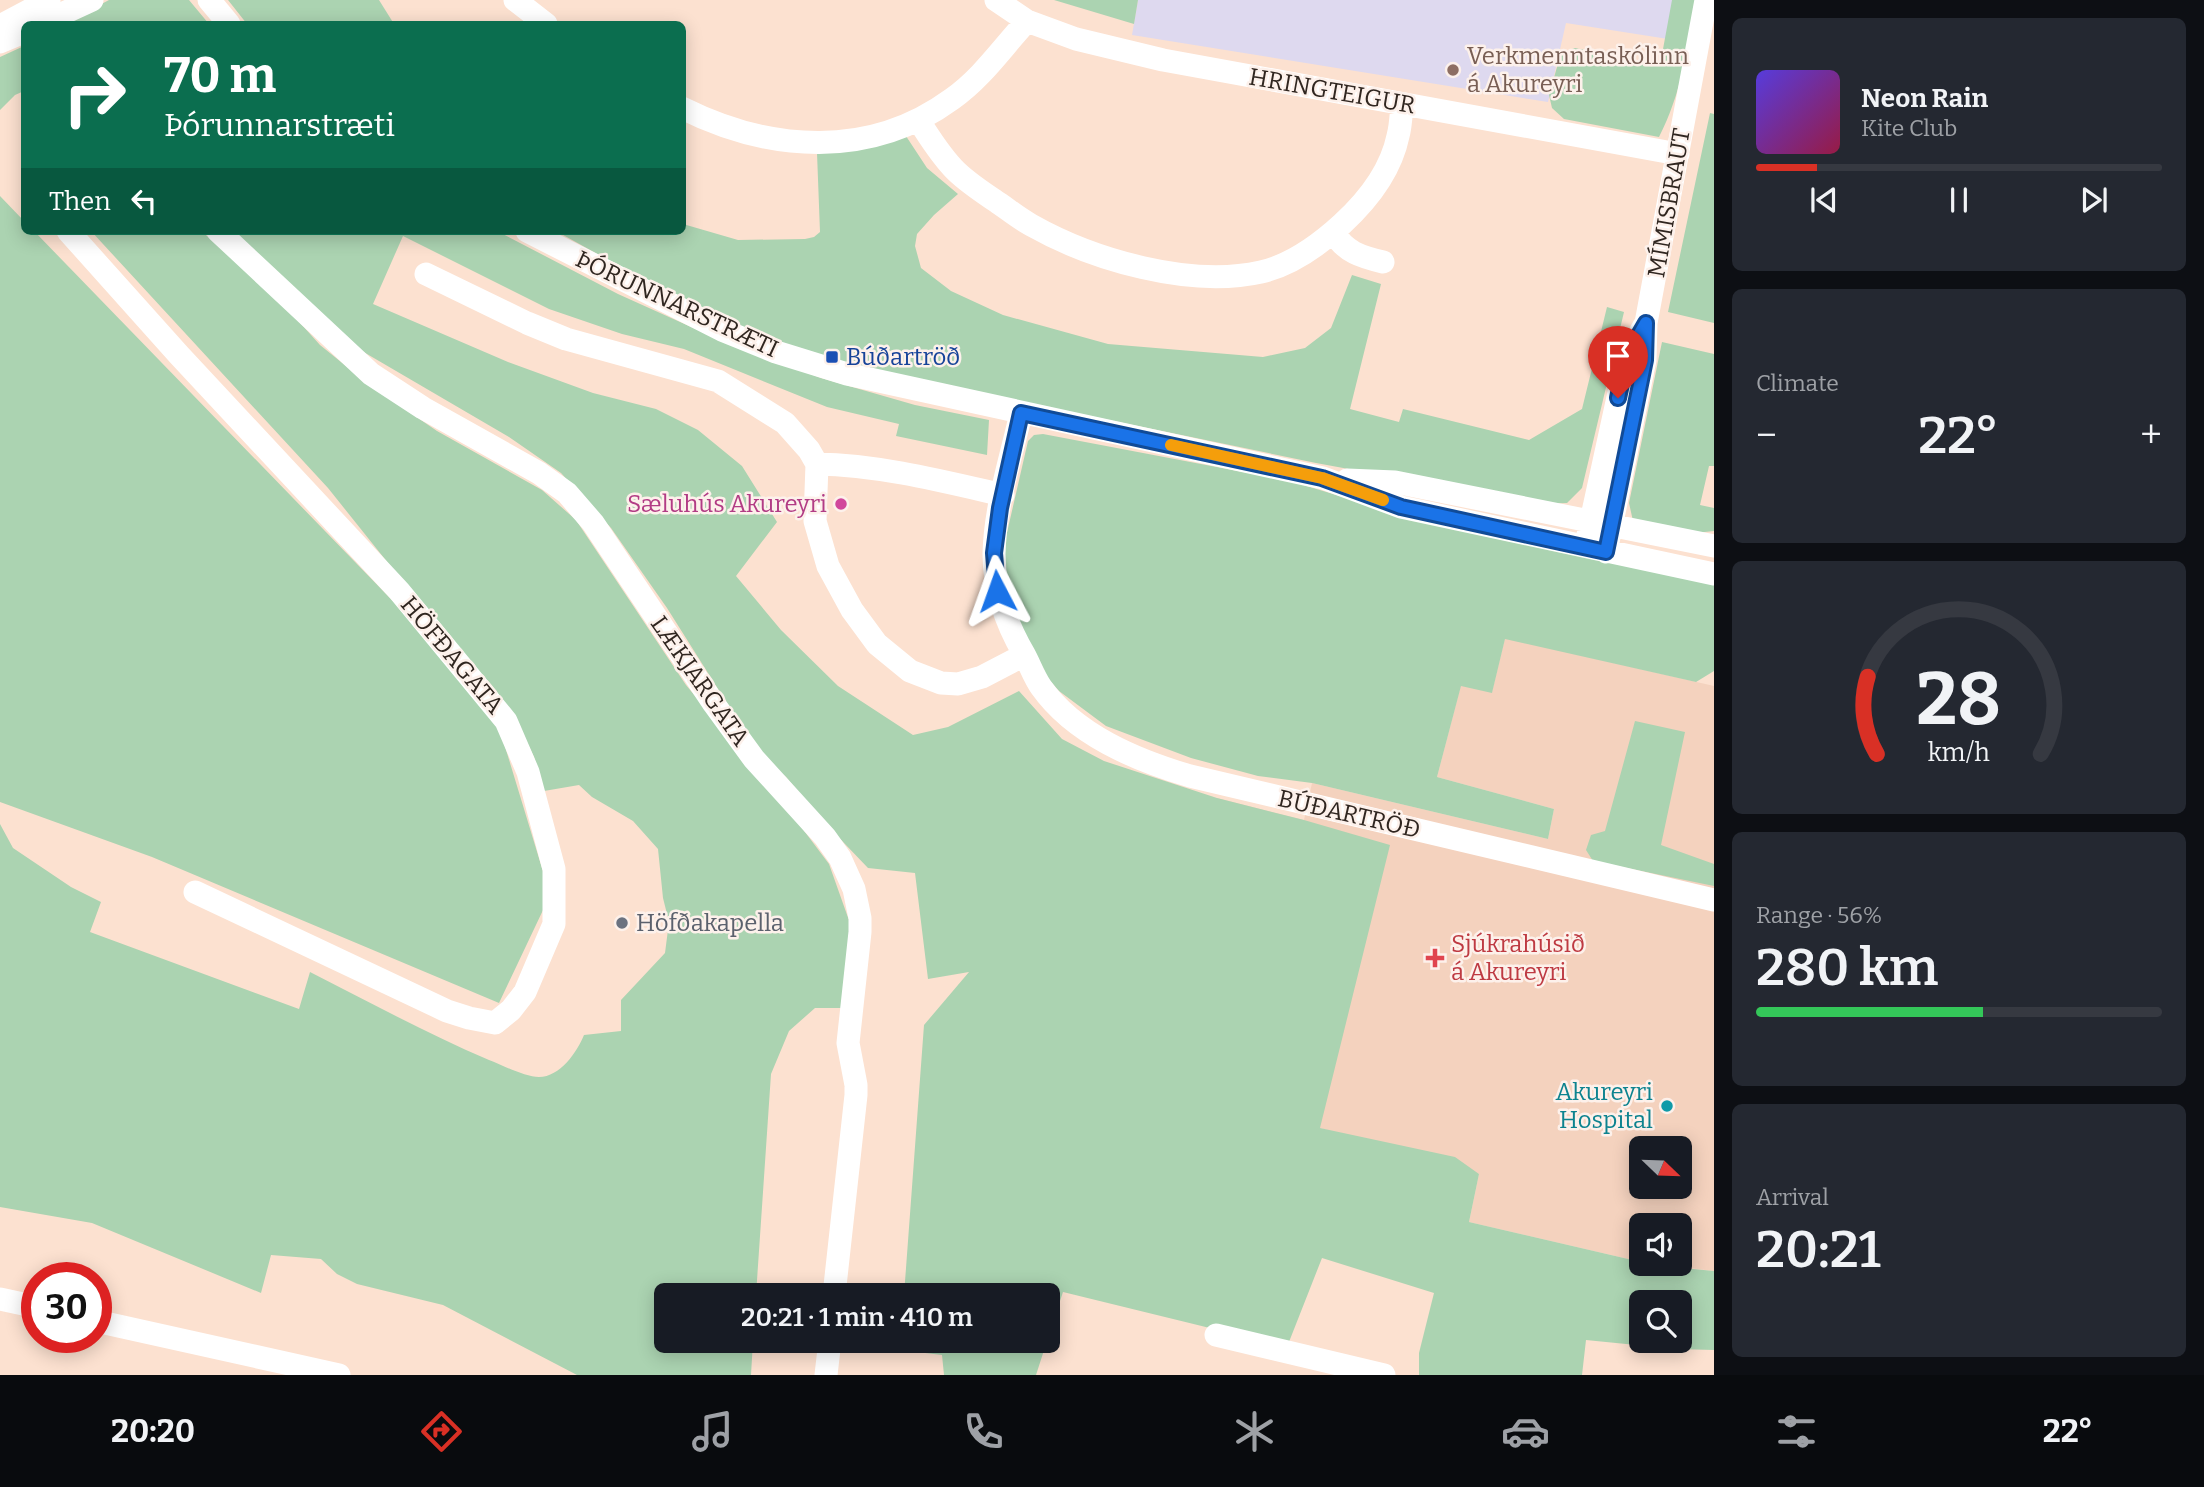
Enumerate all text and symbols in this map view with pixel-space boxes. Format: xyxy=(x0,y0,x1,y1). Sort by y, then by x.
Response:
place label: Verkmenntaskólinn á Akureyri xyxy=(1467,42,1689,98)
text: 70 m xyxy=(164,46,276,105)
icon: right xyxy=(49,49,140,140)
marker: Verkmenntaskólinn á Akureyri xyxy=(1445,62,1461,78)
street label: HRINGTEIGUR xyxy=(1247,63,1417,119)
text: Neon Rain xyxy=(1861,83,1988,114)
text: Þórunnarstræti xyxy=(164,106,395,144)
text: Kite Club xyxy=(1861,114,1957,142)
street label: MÍMISBRAUT xyxy=(1641,126,1696,280)
icon: previous xyxy=(1805,181,1843,219)
icon: pause xyxy=(1940,181,1978,219)
icon: next xyxy=(2075,181,2113,219)
icon: left xyxy=(125,182,163,220)
text: Then xyxy=(49,186,111,217)
street label: ÞÓRUNNARSTRÆTI xyxy=(571,245,783,363)
pin xyxy=(1588,326,1648,398)
icon: arrive xyxy=(1599,337,1637,375)
place label: Búðartröð xyxy=(846,343,960,371)
marker: Búðartröð xyxy=(824,349,840,365)
text: Climate xyxy=(1756,369,1839,397)
text: 22° xyxy=(1918,404,1999,467)
text: − xyxy=(1756,412,1777,458)
text: + xyxy=(2140,412,2162,458)
place label: Sæluhús Akureyri xyxy=(627,490,827,518)
marker: Sæluhús Akureyri xyxy=(833,496,849,512)
position arrow xyxy=(960,554,1034,628)
street label: HÖFÐAGATA xyxy=(395,591,509,719)
street label: LÆKJARGATA xyxy=(645,611,755,751)
text: 28 xyxy=(1917,656,2001,743)
text: km/h xyxy=(1928,737,1990,767)
street label: BÚÐARTRÖÐ xyxy=(1275,783,1423,844)
text: Range · 56% xyxy=(1756,901,1882,929)
place label: Höfðakapella xyxy=(636,909,784,937)
marker: Höfðakapella xyxy=(614,915,630,931)
place label: Sjúkrahúsið á Akureyri xyxy=(1451,930,1585,986)
text: 280 km xyxy=(1756,936,1938,999)
marker: Sjúkrahúsið á Akureyri xyxy=(1425,948,1445,968)
place label: Akureyri Hospital xyxy=(1556,1078,1653,1134)
marker: Akureyri Hospital xyxy=(1659,1098,1675,1114)
north arrow xyxy=(1629,1136,1692,1199)
map controls xyxy=(1629,1136,1692,1353)
text: Arrival xyxy=(1756,1183,1829,1211)
button: sound xyxy=(1629,1213,1692,1276)
text: 20:21 xyxy=(1756,1218,1881,1281)
speed limit sign: 30 xyxy=(21,1262,112,1353)
button: search xyxy=(1629,1290,1692,1353)
text: 20:21 · 1 min · 410 m xyxy=(741,1302,973,1333)
icon: directions xyxy=(417,1407,466,1456)
icon: music xyxy=(688,1407,737,1456)
icon: phone xyxy=(959,1407,1008,1456)
icon: climate xyxy=(1230,1407,1279,1456)
icon: car xyxy=(1501,1407,1550,1456)
icon: filters xyxy=(1772,1407,1821,1456)
text: 20:20 xyxy=(111,1412,195,1450)
text: 22° xyxy=(2043,1412,2093,1450)

